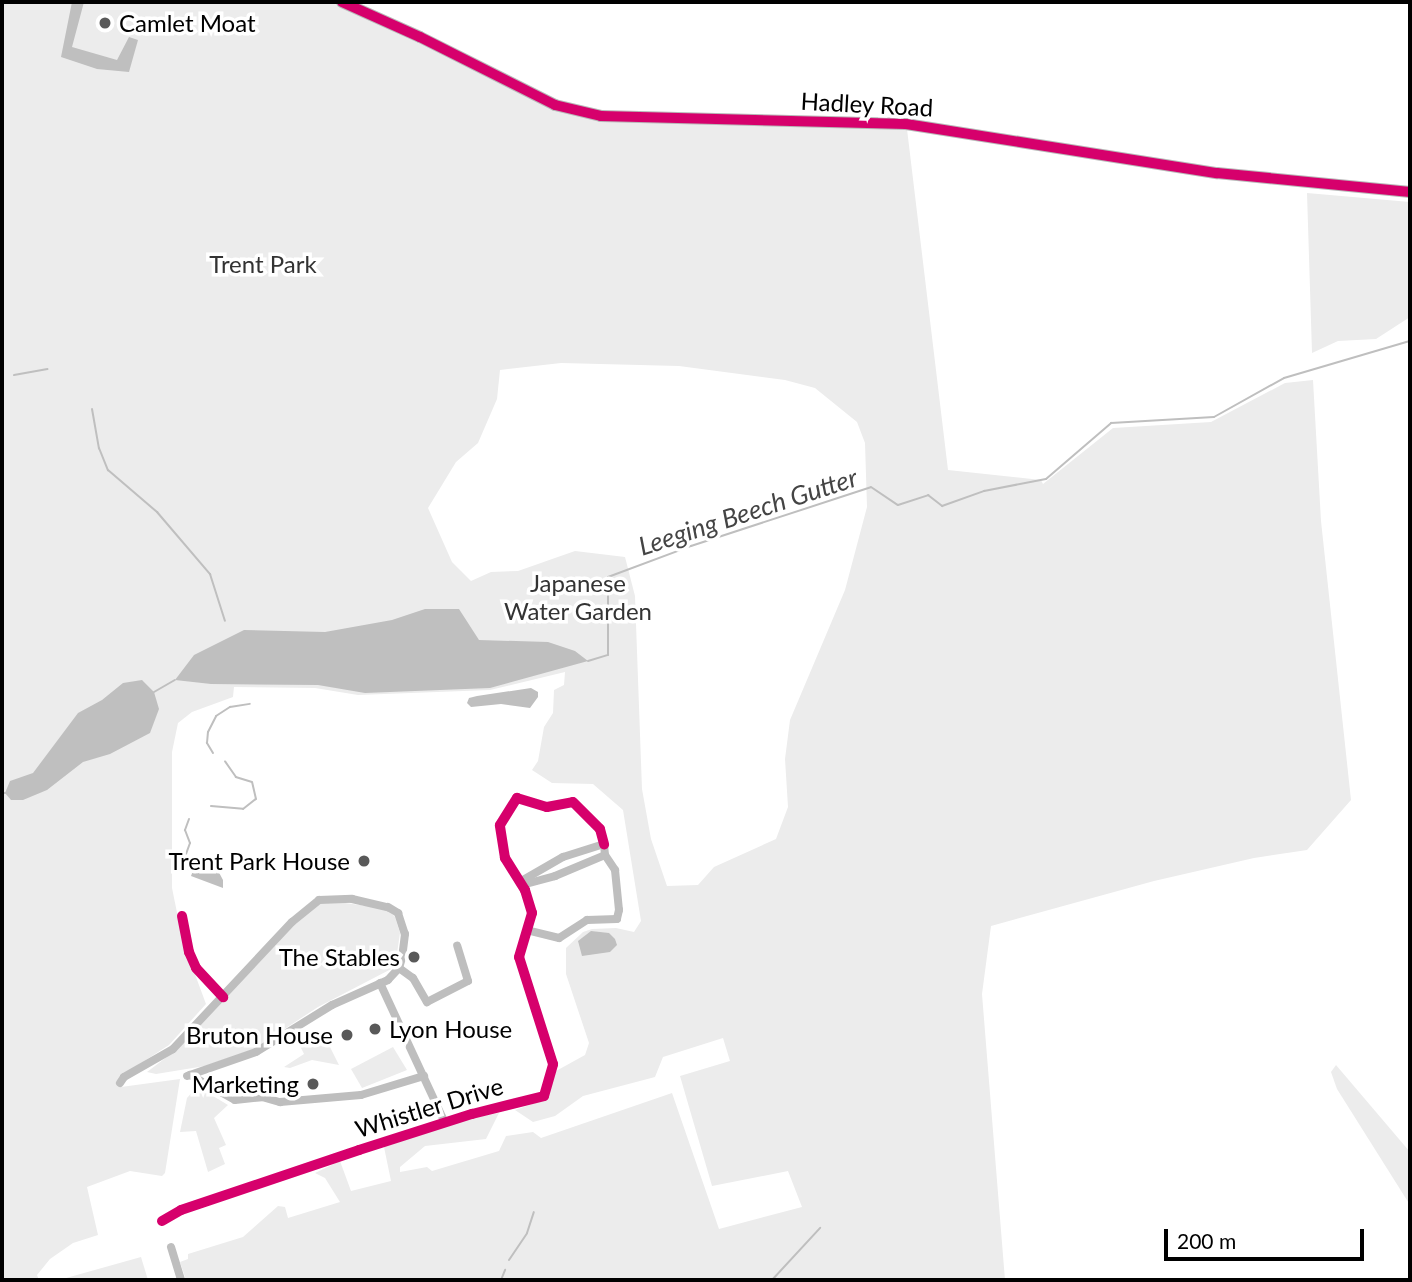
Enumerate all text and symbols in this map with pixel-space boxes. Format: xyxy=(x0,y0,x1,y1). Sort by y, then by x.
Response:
place label: Camlet Moat xyxy=(119,9,256,37)
marker: Camlet Moat xyxy=(97,15,113,31)
street label: Hadley Road xyxy=(800,86,934,122)
park label: Trent Park xyxy=(209,250,317,278)
water label: Leeging Beech Gutter xyxy=(635,462,861,562)
park label: Japanese Water Garden xyxy=(504,569,652,625)
place label: Trent Park House xyxy=(169,847,350,875)
marker: Trent Park House xyxy=(356,853,372,869)
place label: The Stables xyxy=(279,943,400,971)
marker: The Stables xyxy=(406,949,422,965)
place label: Lyon House xyxy=(389,1015,512,1043)
place label: Bruton House xyxy=(186,1021,333,1049)
marker: Lyon House xyxy=(367,1021,383,1037)
marker: Bruton House xyxy=(339,1027,355,1043)
place label: Marketing xyxy=(192,1070,299,1098)
street label: Whistler Drive xyxy=(351,1071,507,1143)
marker: Marketing xyxy=(305,1076,321,1092)
scale bar xyxy=(1167,1216,1366,1260)
text: 200 m xyxy=(1177,1228,1236,1253)

